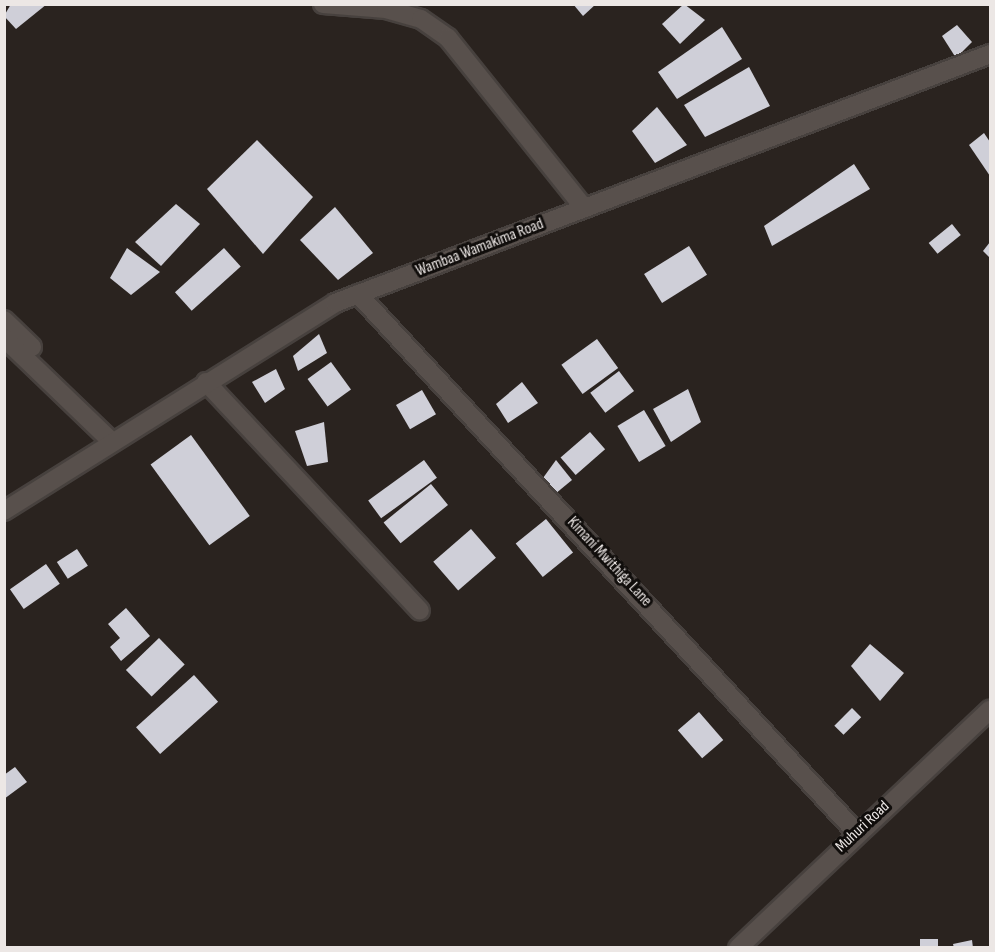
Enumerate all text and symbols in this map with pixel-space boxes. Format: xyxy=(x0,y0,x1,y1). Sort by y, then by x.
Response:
street label: Wambaa Wamakima Road xyxy=(413,215,547,281)
street label: Kimani Mwithiga Lane xyxy=(563,513,655,611)
street label: Muhuri Road xyxy=(832,797,894,857)

